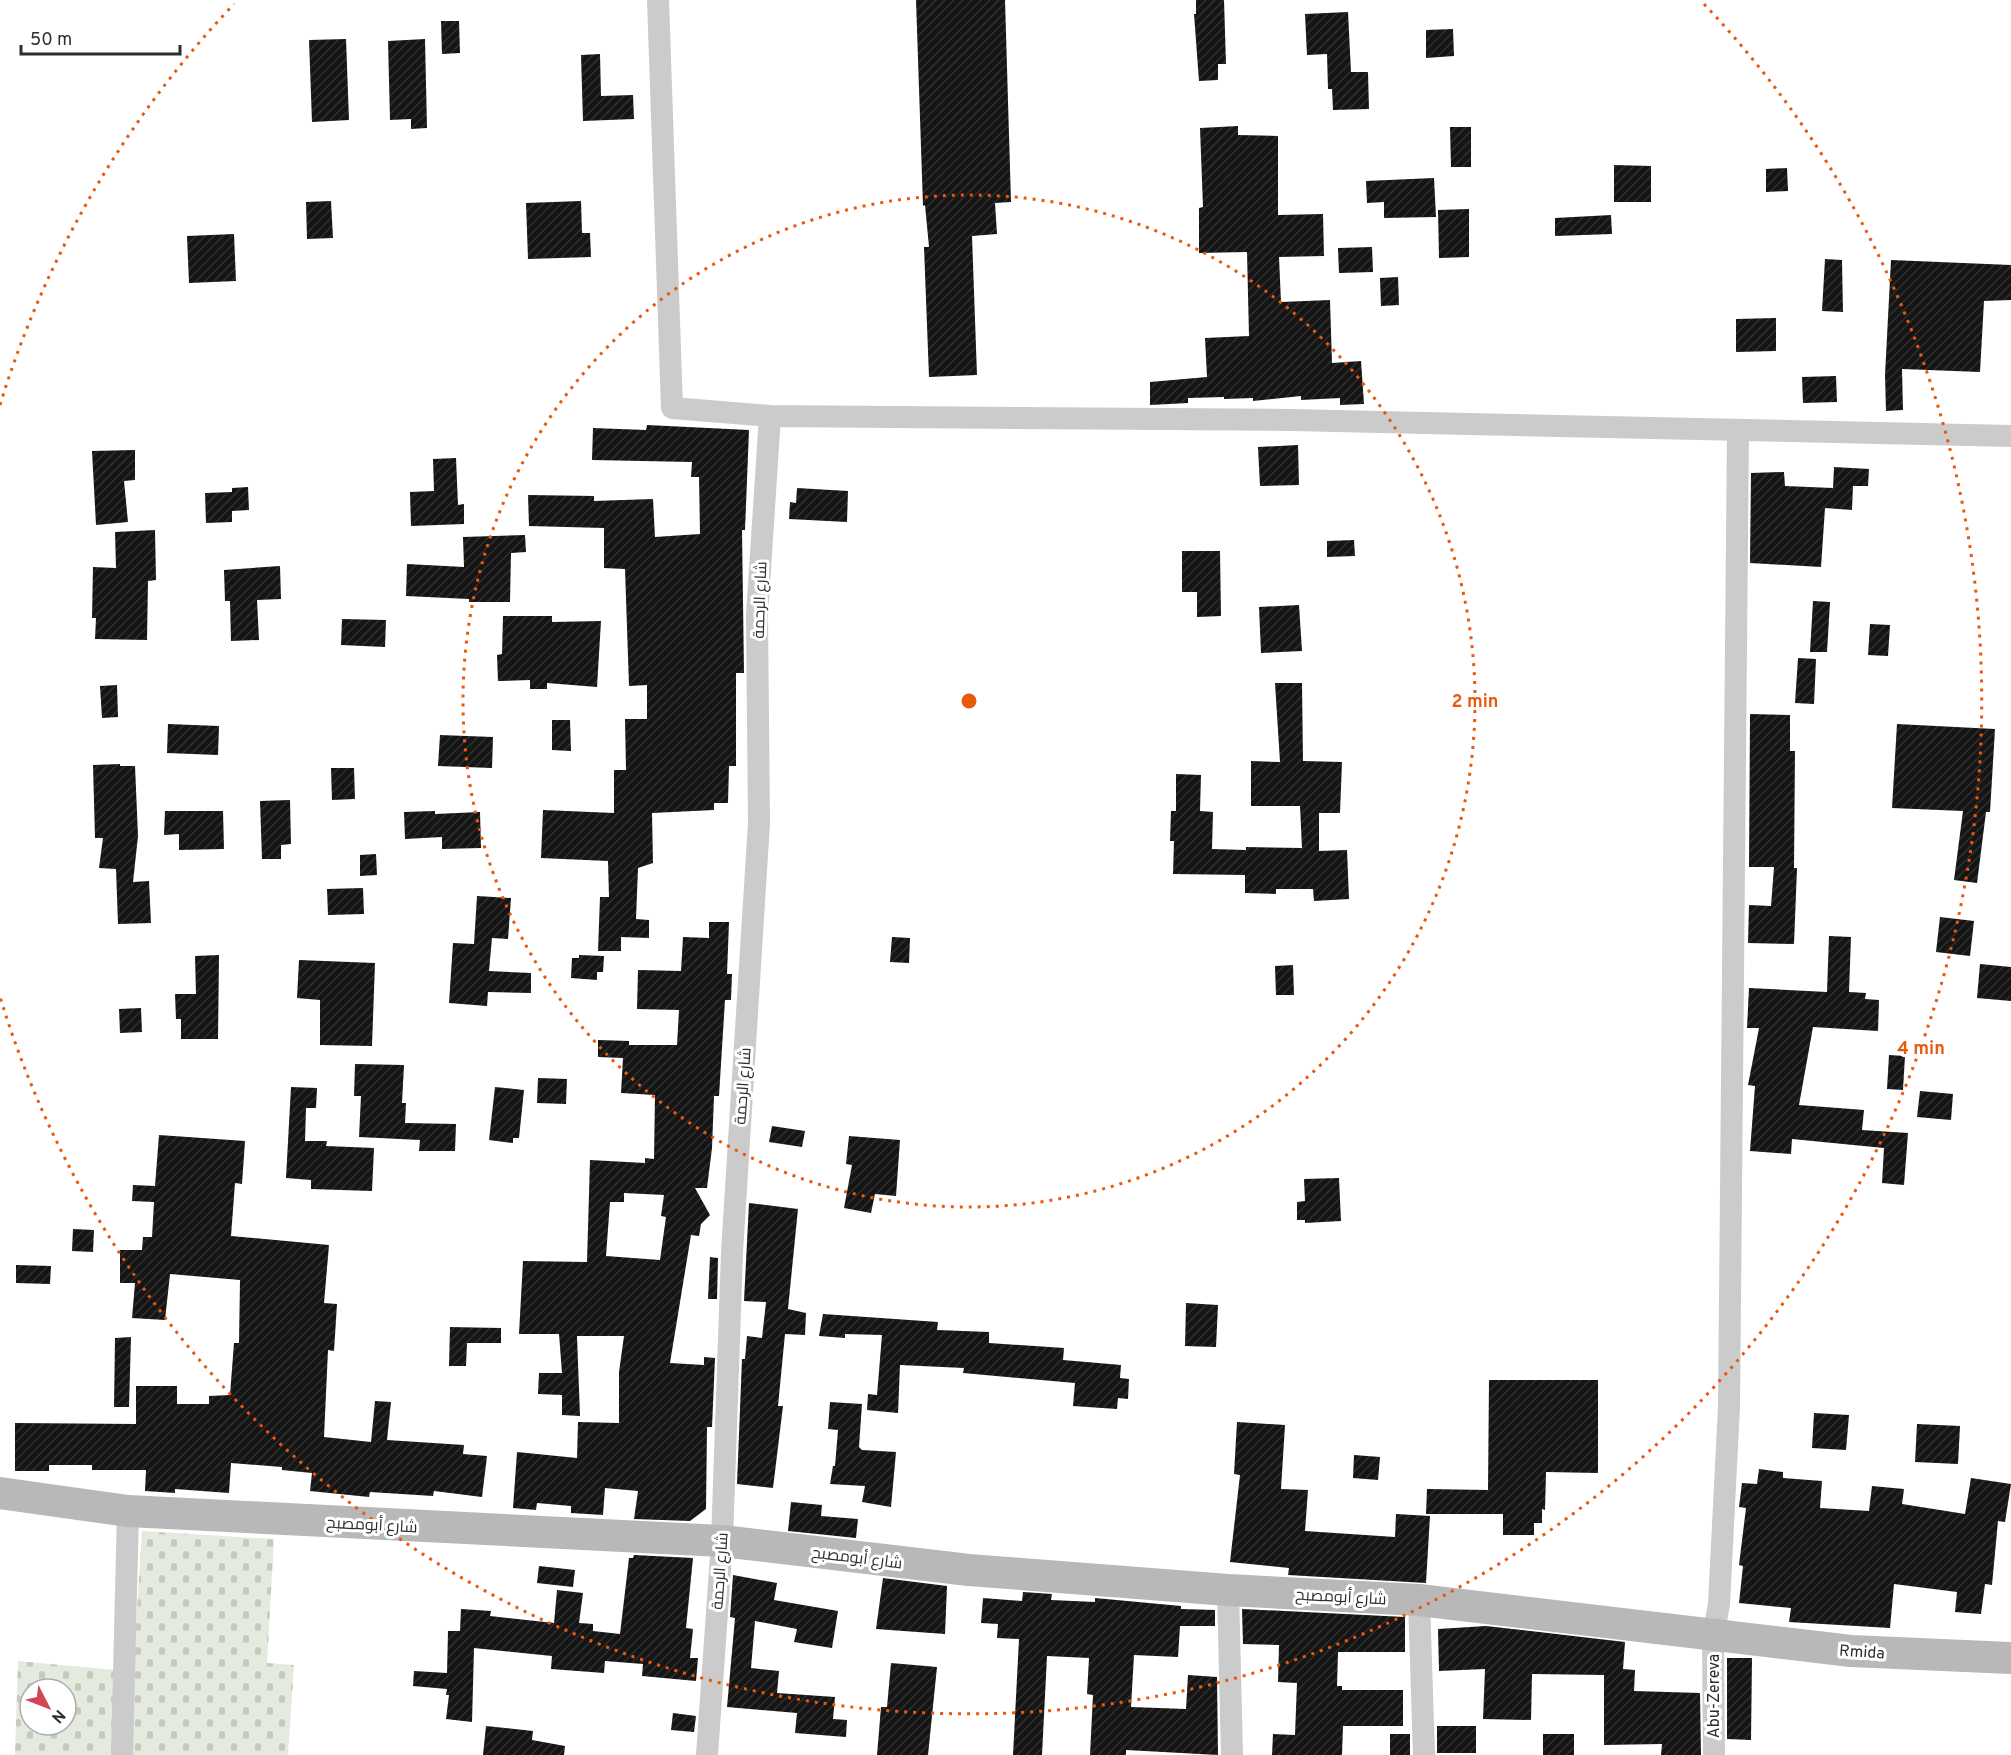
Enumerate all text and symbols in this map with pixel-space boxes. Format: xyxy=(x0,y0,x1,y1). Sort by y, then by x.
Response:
scale bar xyxy=(21,18,180,56)
text: 50 m xyxy=(30,29,72,52)
street label: شارع الرحمة xyxy=(750,561,772,639)
centre of rings xyxy=(959,691,979,711)
text: 2 min xyxy=(1451,691,1499,714)
text: 4 min xyxy=(1897,1038,1945,1061)
street label: شارع الرحمة xyxy=(731,1047,757,1125)
street label: شارع أبومصبح xyxy=(326,1513,418,1538)
street label: شارع الرحمة xyxy=(708,1532,734,1610)
street label: شارع أبومصبح xyxy=(810,1543,903,1574)
street label: شارع أبومصبح xyxy=(1295,1585,1387,1610)
street label: Rmida xyxy=(1838,1641,1885,1665)
street label: Abu-Zereva xyxy=(1705,1654,1725,1738)
north arrow xyxy=(18,1677,78,1737)
text: N xyxy=(46,1705,69,1727)

